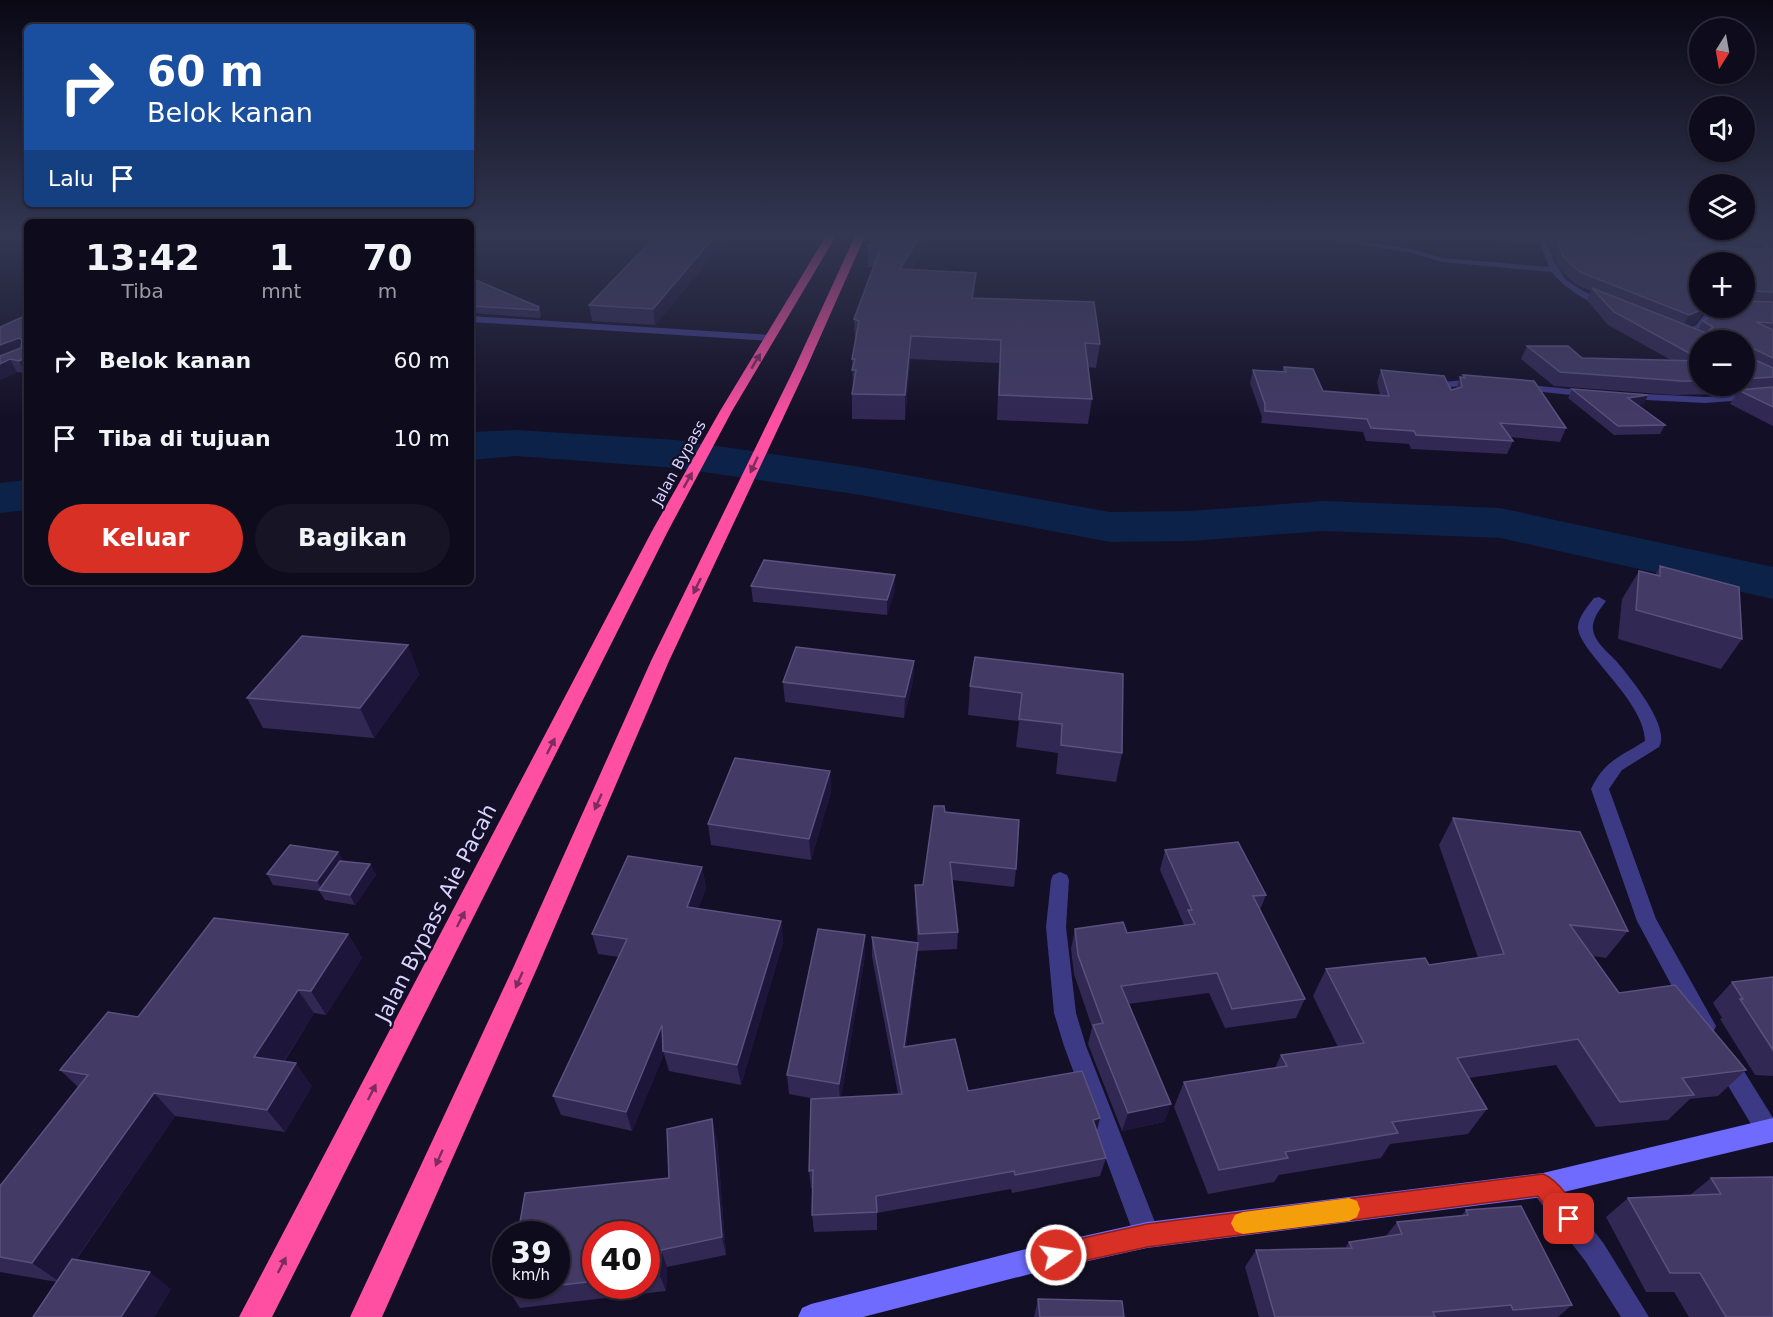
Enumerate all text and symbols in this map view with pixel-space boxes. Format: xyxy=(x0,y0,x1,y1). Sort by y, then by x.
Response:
north arrow xyxy=(1689,18,1755,84)
map controls xyxy=(1689,18,1755,396)
text: 60 m xyxy=(147,47,264,96)
icon: right xyxy=(48,48,126,126)
button: sound xyxy=(1689,96,1755,162)
text: Belok kanan xyxy=(147,97,313,128)
icon: arrive xyxy=(106,162,139,195)
text: Lalu xyxy=(48,166,94,191)
button: layers xyxy=(1689,174,1755,240)
text: 13:42 xyxy=(85,237,200,278)
text: 1 xyxy=(269,237,294,278)
text: 70 xyxy=(363,237,413,278)
button: + xyxy=(1689,252,1755,318)
text: Tiba xyxy=(122,279,164,303)
text: mnt xyxy=(261,279,301,303)
text: m xyxy=(378,279,397,303)
button: − xyxy=(1689,330,1755,396)
icon: right xyxy=(48,344,81,377)
text: Belok kanan xyxy=(99,348,251,373)
text: 60 m xyxy=(394,348,450,373)
one-way arrow xyxy=(751,353,762,369)
street label: Jalan Bypass xyxy=(648,417,710,510)
icon: arrive xyxy=(48,422,81,455)
text: Tiba di tujuan xyxy=(99,426,271,451)
text: 10 m xyxy=(394,426,450,451)
one-way arrow xyxy=(750,457,759,474)
one-way arrow xyxy=(683,471,693,488)
button: Keluar xyxy=(48,504,243,573)
button: Bagikan xyxy=(255,504,450,573)
one-way arrow xyxy=(692,578,701,595)
one-way arrow xyxy=(546,737,556,754)
one-way arrow xyxy=(593,793,603,811)
street label: Jalan Bypass Aie Pacah xyxy=(370,800,502,1028)
one-way arrow xyxy=(456,910,466,928)
one-way arrow xyxy=(515,972,524,989)
one-way arrow xyxy=(366,1083,376,1101)
one-way arrow xyxy=(434,1149,443,1166)
pin xyxy=(1543,1193,1594,1244)
icon: arrive xyxy=(1552,1202,1585,1235)
speed limit sign: 40 xyxy=(582,1221,660,1299)
position arrow xyxy=(1024,1223,1088,1287)
text: 39 xyxy=(510,1235,552,1270)
one-way arrow xyxy=(277,1256,287,1273)
text: km/h xyxy=(512,1266,550,1284)

